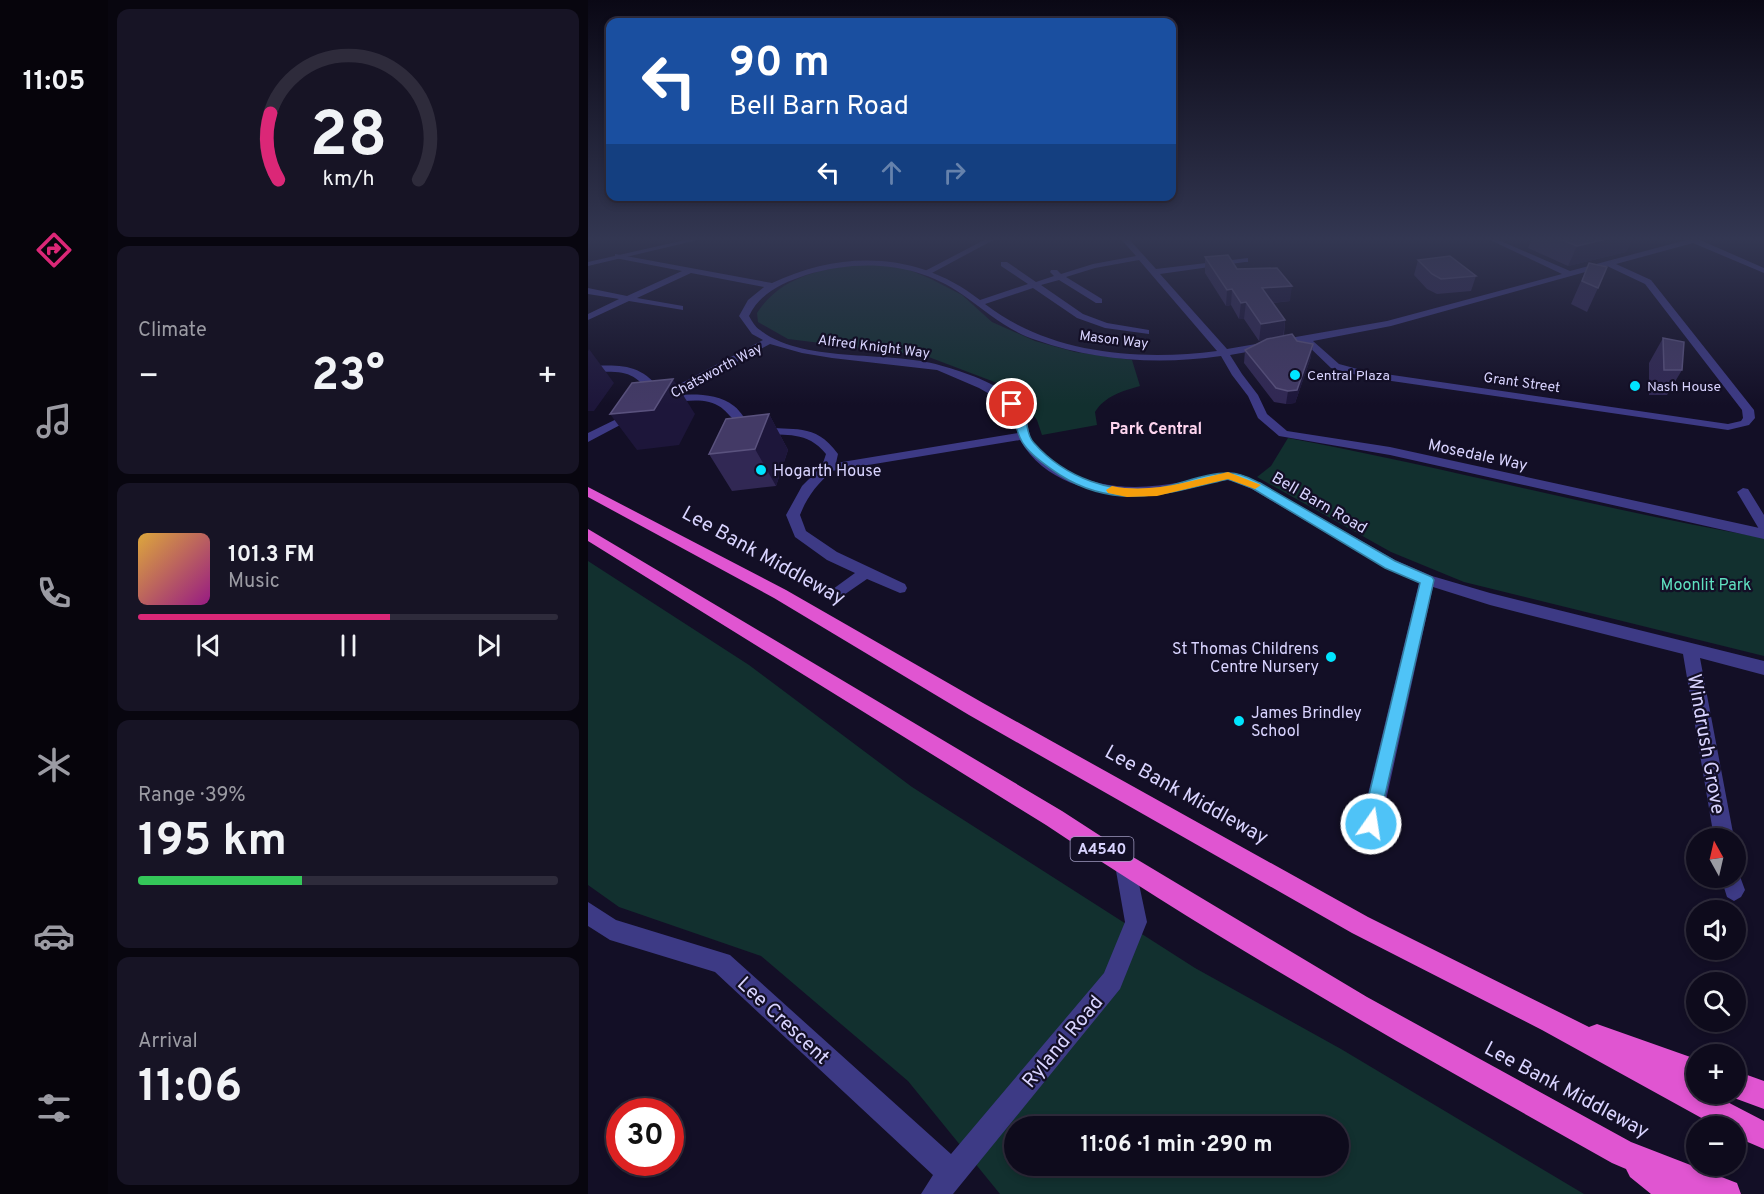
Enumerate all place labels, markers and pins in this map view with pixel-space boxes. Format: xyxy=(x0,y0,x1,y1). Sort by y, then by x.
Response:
marker: Central Plaza xyxy=(1288,368,1302,382)
place label: Central Plaza xyxy=(1307,368,1390,385)
pin xyxy=(986,378,1037,429)
marker: Nash House xyxy=(1628,379,1642,393)
place label: Nash House xyxy=(1647,379,1721,396)
place label: Hogarth House xyxy=(773,462,881,482)
marker: Hogarth House xyxy=(754,463,768,477)
place label: St Thomas Childrens Centre Nursery xyxy=(1172,640,1319,678)
marker: St Thomas Childrens Centre Nursery xyxy=(1324,650,1338,664)
place label: James Brindley School xyxy=(1251,704,1362,742)
marker: James Brindley School xyxy=(1232,714,1246,728)

